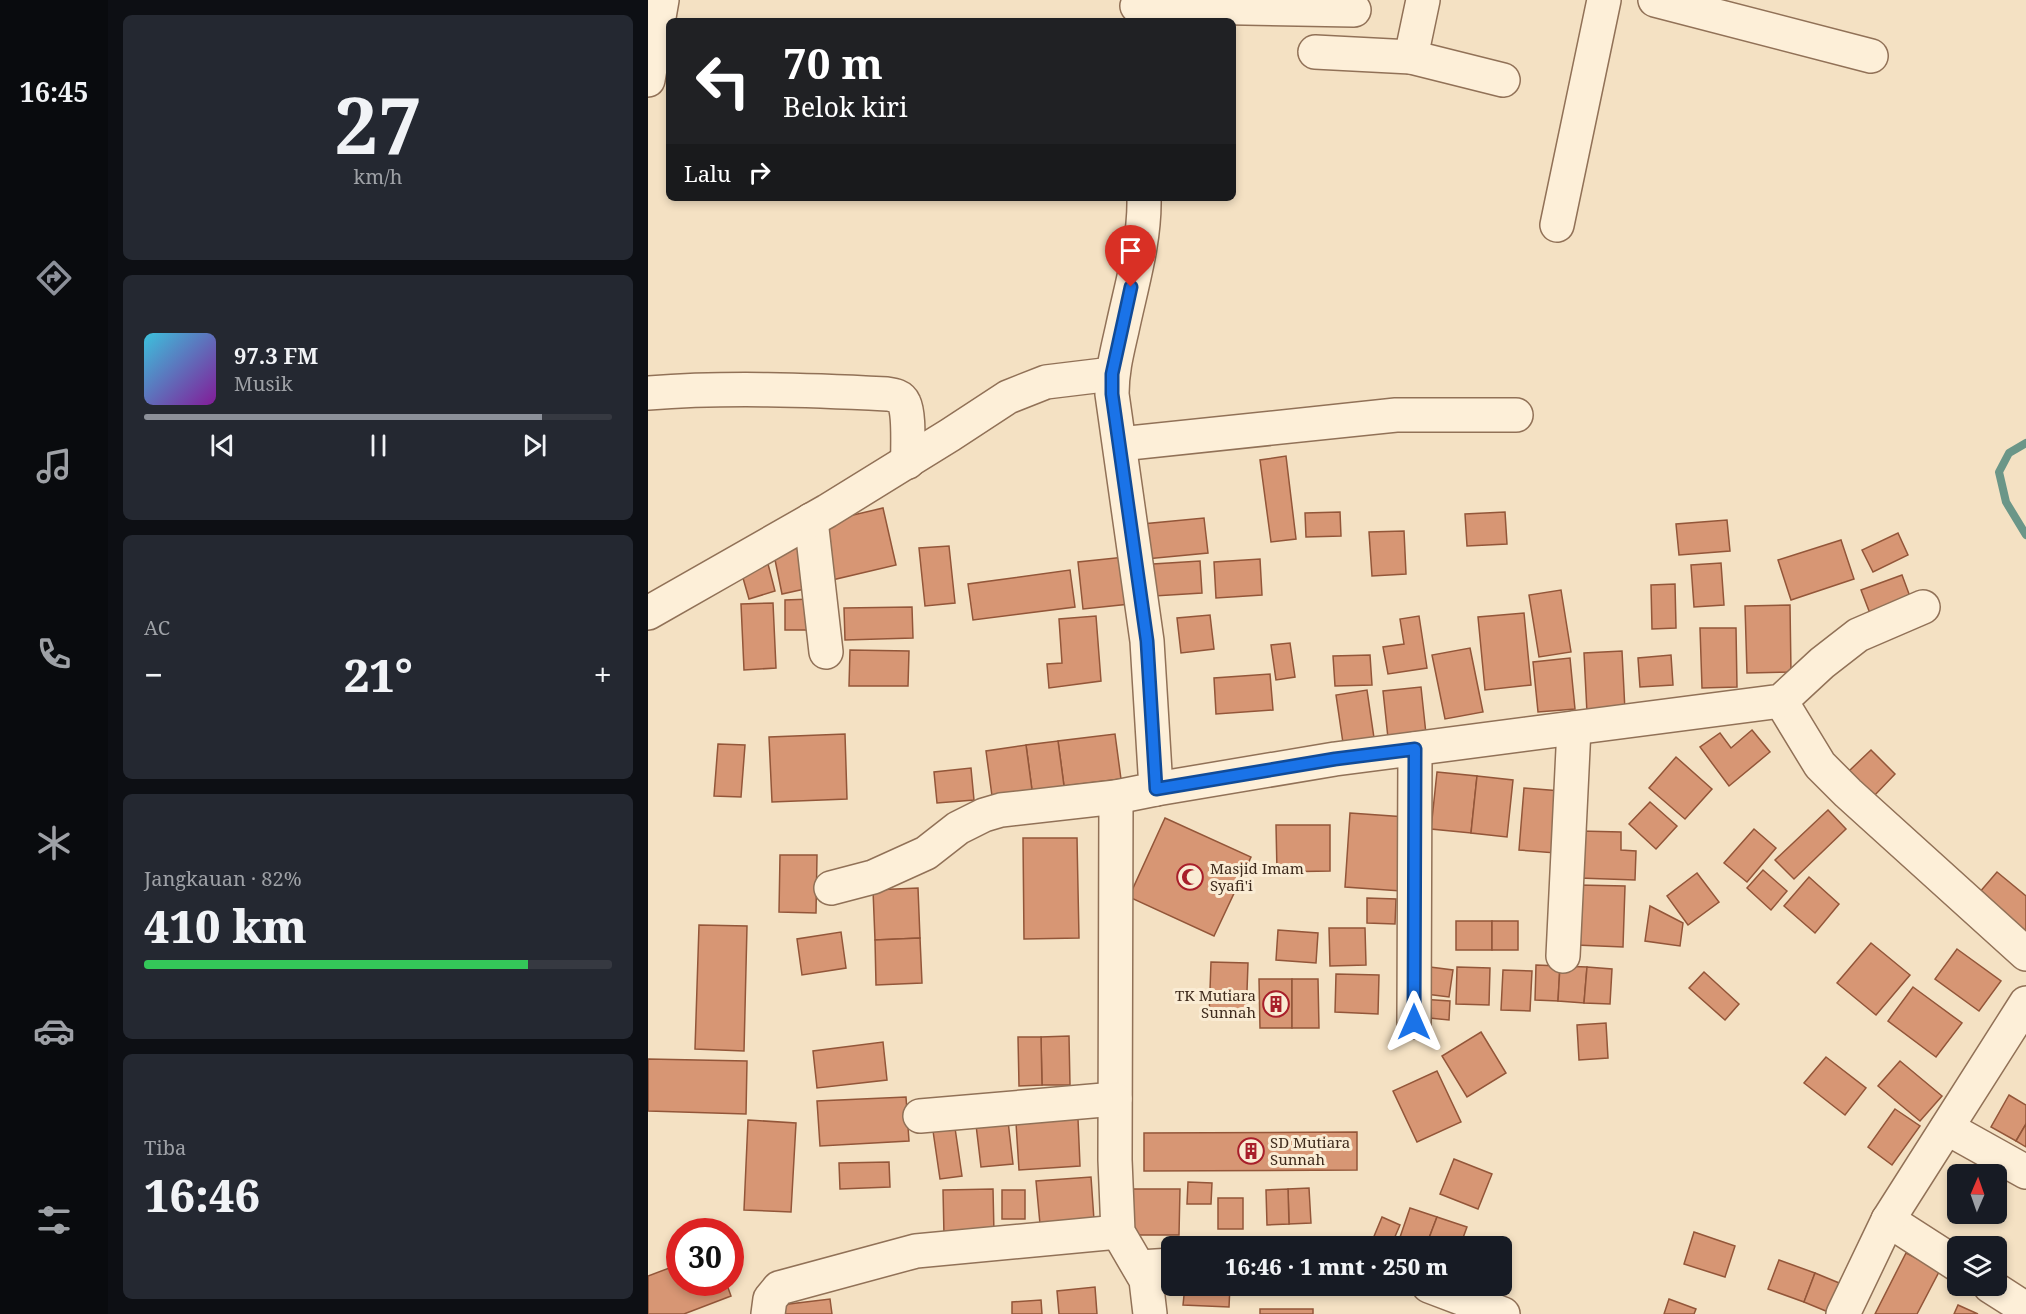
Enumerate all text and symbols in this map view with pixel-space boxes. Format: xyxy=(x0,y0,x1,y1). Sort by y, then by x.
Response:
text: 70 m xyxy=(783,34,883,91)
icon: left xyxy=(684,42,762,120)
text: 27 xyxy=(334,71,422,177)
text: 16:45 xyxy=(19,73,89,110)
text: Belok kiri xyxy=(783,88,908,125)
icon: right xyxy=(743,156,776,189)
text: Lalu xyxy=(684,158,731,188)
text: km/h xyxy=(353,163,403,190)
pin xyxy=(1105,225,1156,287)
icon: arrive xyxy=(1114,234,1147,267)
icon: directions xyxy=(33,257,75,299)
text: 97.3 FM xyxy=(234,340,318,370)
text: Musik xyxy=(234,370,293,397)
icon: previous xyxy=(206,429,239,462)
icon: pause xyxy=(362,429,395,462)
icon: next xyxy=(518,429,551,462)
icon: music xyxy=(33,445,75,487)
text: AC xyxy=(144,614,170,641)
icon: phone xyxy=(33,633,75,675)
text: 21° xyxy=(344,644,413,705)
text: − xyxy=(144,652,163,697)
text: + xyxy=(594,652,612,697)
icon: climate xyxy=(33,822,75,864)
place label: Masjid Imam Syafi'i xyxy=(1210,858,1304,895)
mosque icon: Masjid Imam Syafi'i xyxy=(1175,862,1205,892)
text: Jangkauan · 82% xyxy=(144,865,302,892)
text: 410 km xyxy=(144,895,307,956)
place label: TK Mutiara Sunnah xyxy=(1175,985,1256,1022)
building icon: TK Mutiara Sunnah xyxy=(1261,989,1291,1019)
position arrow xyxy=(1382,990,1446,1054)
icon: car xyxy=(33,1010,75,1052)
place label: SD Mutiara Sunnah xyxy=(1270,1132,1350,1169)
text: Tiba xyxy=(144,1134,186,1161)
building icon: SD Mutiara Sunnah xyxy=(1236,1136,1266,1166)
text: 16:46 xyxy=(144,1164,260,1225)
north arrow xyxy=(1947,1164,2007,1224)
map controls xyxy=(1947,1164,2007,1296)
icon: filters xyxy=(33,1199,75,1241)
speed limit sign: 30 xyxy=(666,1218,744,1296)
button: layers xyxy=(1947,1236,2007,1296)
text: 16:46 · 1 mnt · 250 m xyxy=(1225,1251,1448,1281)

